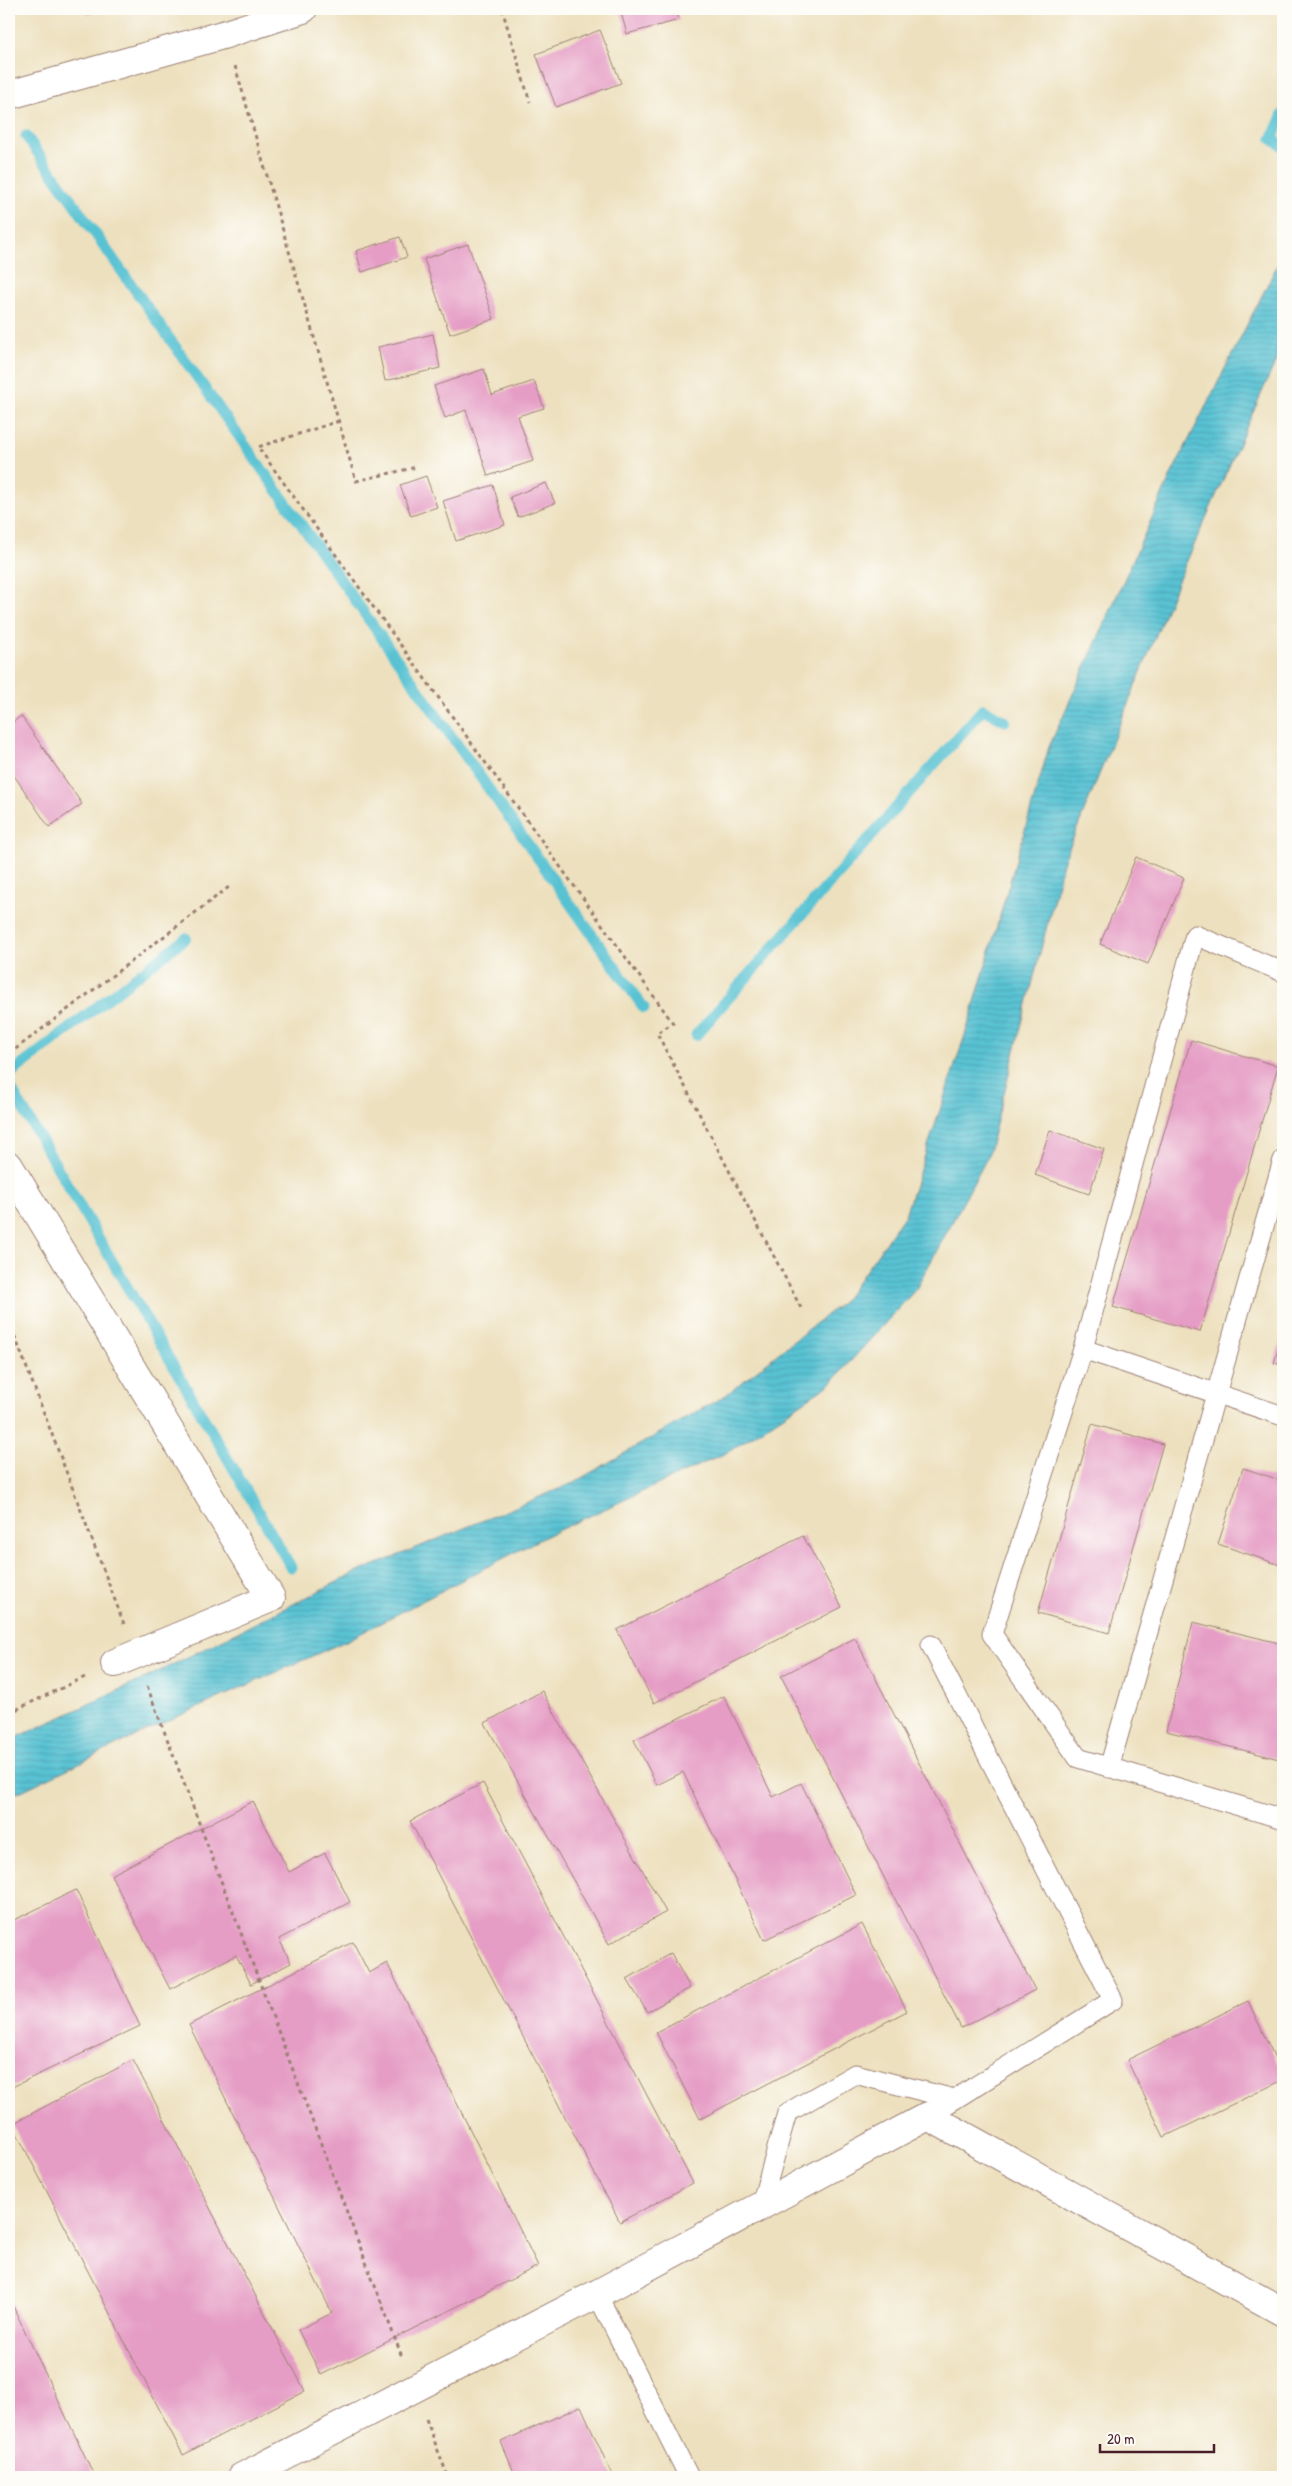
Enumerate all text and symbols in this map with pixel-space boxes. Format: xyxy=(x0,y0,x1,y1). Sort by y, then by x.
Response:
scale bar xyxy=(1100,2421,1213,2453)
text: 20 m xyxy=(1107,2428,1134,2449)

